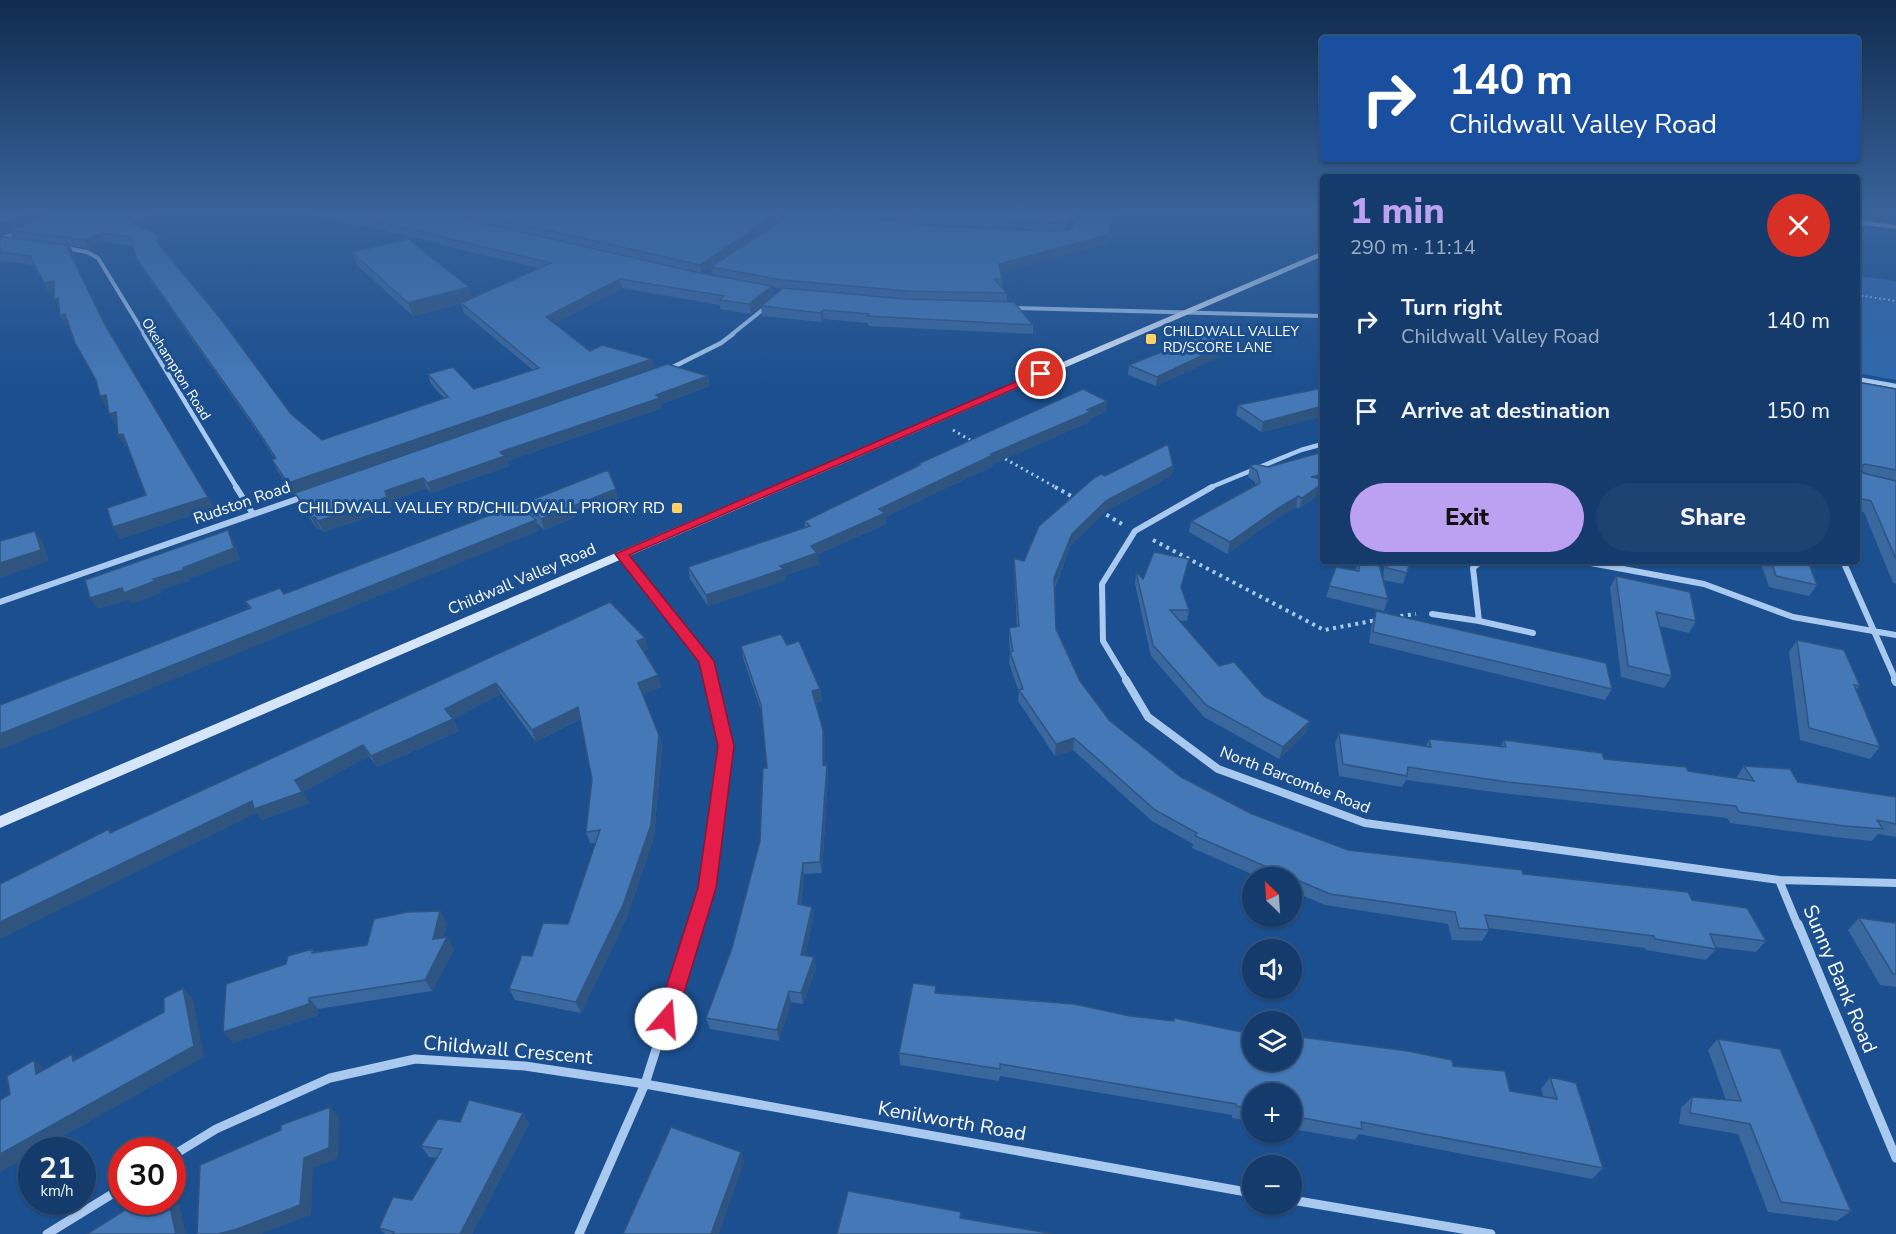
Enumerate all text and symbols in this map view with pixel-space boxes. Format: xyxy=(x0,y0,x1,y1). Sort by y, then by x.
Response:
text: 140 m xyxy=(1449,52,1573,109)
icon: right xyxy=(1350,60,1428,138)
text: Childwall Valley Road xyxy=(1449,106,1717,143)
text: 1 min xyxy=(1350,187,1445,236)
button: close xyxy=(1767,194,1830,257)
text: 290 m · 11:14 xyxy=(1350,234,1476,261)
text: Turn right xyxy=(1401,293,1502,323)
icon: right xyxy=(1350,305,1383,338)
text: 140 m xyxy=(1766,306,1830,336)
street label: Okehampton Road xyxy=(137,314,215,424)
place label: CHILDWALL VALLEY RD/SCORE LANE xyxy=(1163,322,1299,357)
text: Childwall Valley Road xyxy=(1401,323,1600,350)
marker: CHILDWALL VALLEY RD/SCORE LANE xyxy=(1144,332,1158,346)
pin xyxy=(1015,348,1066,399)
icon: arrive xyxy=(1024,357,1057,390)
icon: arrive xyxy=(1350,395,1383,428)
text: Arrive at destination xyxy=(1401,396,1610,426)
text: 150 m xyxy=(1766,396,1830,426)
street label: Rudston Road xyxy=(190,476,294,530)
button: Exit xyxy=(1350,483,1584,552)
button: Share xyxy=(1596,483,1830,552)
place label: CHILDWALL VALLEY RD/CHILDWALL PRIORY RD xyxy=(298,497,665,519)
marker: CHILDWALL VALLEY RD/CHILDWALL PRIORY RD xyxy=(670,501,684,515)
street label: Childwall Valley Road xyxy=(445,538,599,620)
street label: North Barcombe Road xyxy=(1217,741,1373,819)
north arrow xyxy=(1242,867,1302,927)
map controls xyxy=(1242,867,1302,1215)
street label: Sunny Bank Road xyxy=(1797,901,1883,1057)
button: sound xyxy=(1242,939,1302,999)
position arrow xyxy=(634,987,698,1051)
button: layers xyxy=(1242,1011,1302,1071)
street label: Childwall Crescent xyxy=(422,1029,595,1071)
button: + xyxy=(1242,1083,1302,1143)
street label: Kenilworth Road xyxy=(876,1095,1028,1147)
speed limit sign: 30 xyxy=(108,1137,186,1215)
text: 21 xyxy=(39,1148,75,1189)
button: − xyxy=(1242,1155,1302,1215)
text: km/h xyxy=(40,1181,74,1201)

